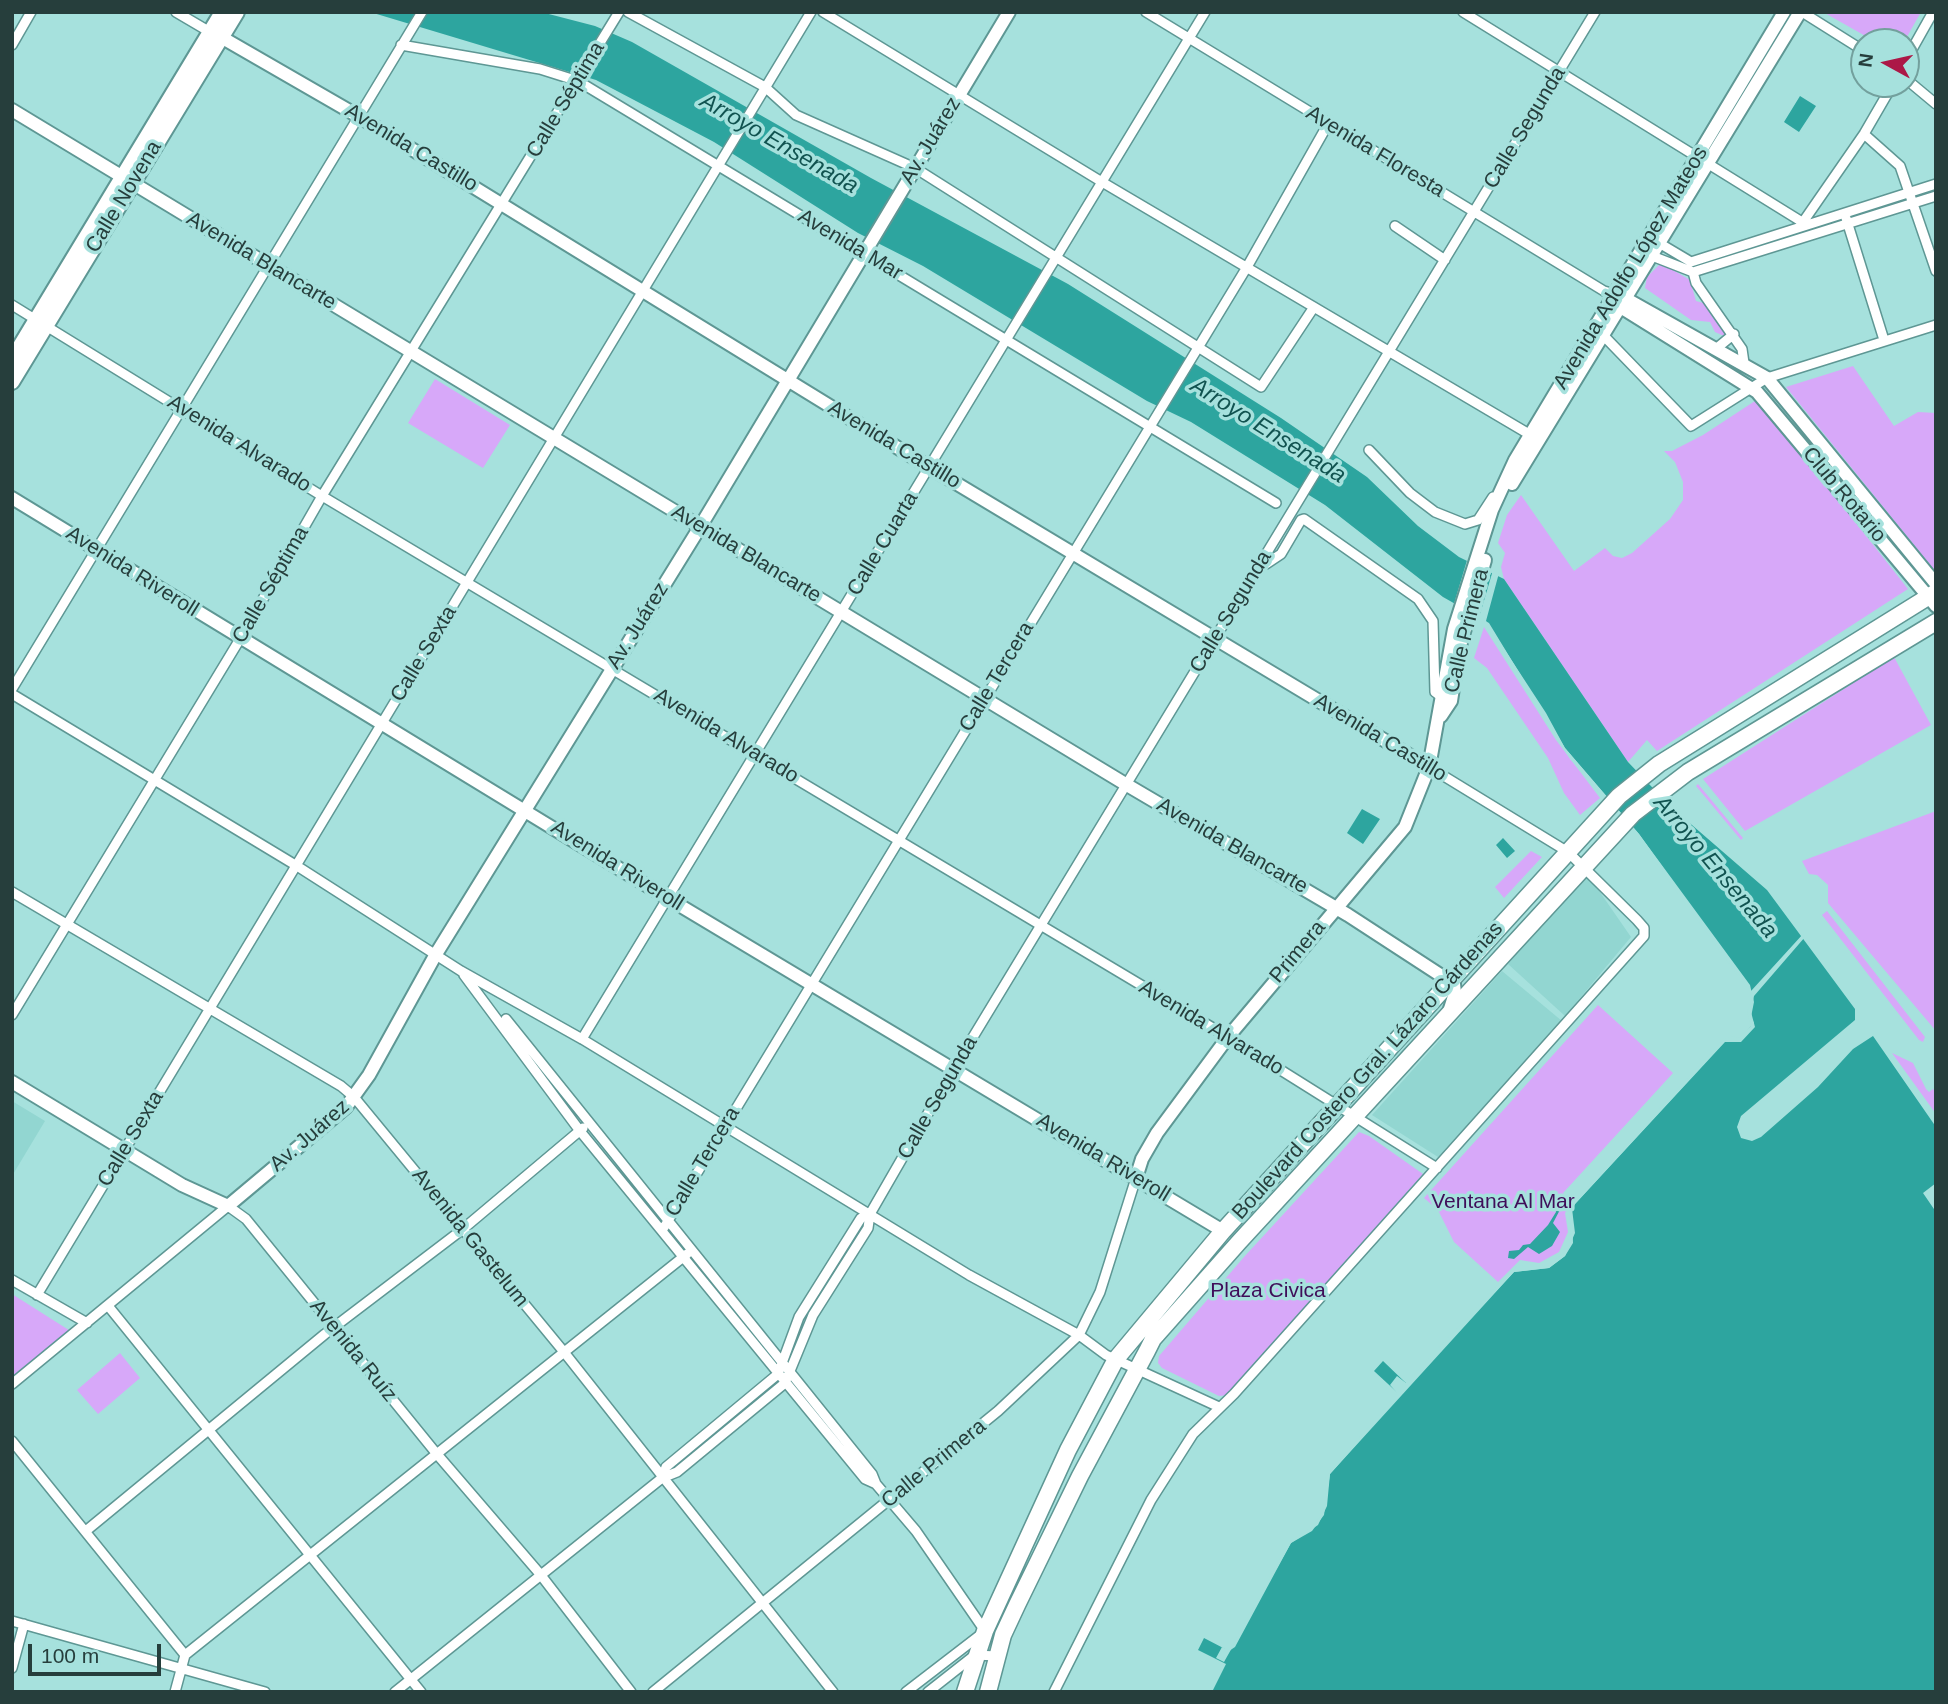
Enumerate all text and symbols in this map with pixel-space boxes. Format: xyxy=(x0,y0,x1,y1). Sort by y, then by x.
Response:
north arrow xyxy=(1850,28,1920,98)
street label: Calle Séptima xyxy=(522,37,610,163)
text: N xyxy=(1854,52,1877,69)
street label: Calle Segunda xyxy=(1479,62,1571,194)
water label: Arroyo Ensenada xyxy=(695,88,863,200)
street label: Av. Juárez xyxy=(895,93,967,189)
street label: Avenida Castillo xyxy=(340,99,482,197)
street label: Avenida Floresta xyxy=(1301,101,1449,203)
street label: Calle Novena xyxy=(81,136,167,258)
street label: Avenida Adolfo López Mateos xyxy=(1548,142,1714,394)
street label: Avenida Mar xyxy=(793,204,907,286)
street label: Avenida Blancarte xyxy=(182,206,340,316)
water label: Arroyo Ensenada xyxy=(1185,372,1351,490)
street label: Avenida Alvarado xyxy=(163,390,315,498)
street label: Avenida Castillo xyxy=(823,396,965,494)
street label: Club Rotario xyxy=(1797,442,1891,548)
street label: Calle Cuarta xyxy=(842,487,924,601)
street label: Avenida Blancarte xyxy=(667,499,825,609)
street label: Avenida Riveroll xyxy=(61,521,203,623)
street label: Calle Séptima xyxy=(227,522,315,648)
street label: Calle Segunda xyxy=(1185,546,1277,678)
street label: Calle Primera xyxy=(1439,566,1495,696)
street label: Av. Juárez xyxy=(602,578,674,674)
street label: Calle Sexta xyxy=(386,601,462,707)
street label: Calle Tercera xyxy=(954,617,1040,737)
street label: Avenida Alvarado xyxy=(649,683,803,789)
street label: Avenida Castillo xyxy=(1309,689,1451,787)
water label: Arroyo Ensenada xyxy=(1647,790,1783,944)
street label: Avenida Blancarte xyxy=(1152,793,1312,899)
street label: Avenida Riveroll xyxy=(546,815,688,917)
street label: Primera xyxy=(1265,916,1331,988)
street label: Boulevard Costero Gral. Lázaro Cárdenas xyxy=(1227,917,1509,1225)
street label: Avenida Alvarado xyxy=(1134,975,1288,1081)
street label: Calle Segunda xyxy=(893,1032,983,1164)
street label: Calle Sexta xyxy=(93,1086,169,1192)
street label: Av. Juárez xyxy=(265,1095,355,1177)
street label: Calle Tercera xyxy=(660,1102,746,1222)
street label: Avenida Riveroll xyxy=(1032,1108,1174,1208)
street label: Avenida Gastelum xyxy=(406,1164,534,1312)
park label: Ventana Al Mar xyxy=(1431,1189,1575,1215)
park label: Plaza Civica xyxy=(1210,1278,1326,1304)
street label: Avenida Ruíz xyxy=(304,1295,402,1407)
street label: Calle Primera xyxy=(877,1414,991,1514)
scale bar xyxy=(32,1630,164,1674)
text: 100 m xyxy=(41,1644,99,1667)

